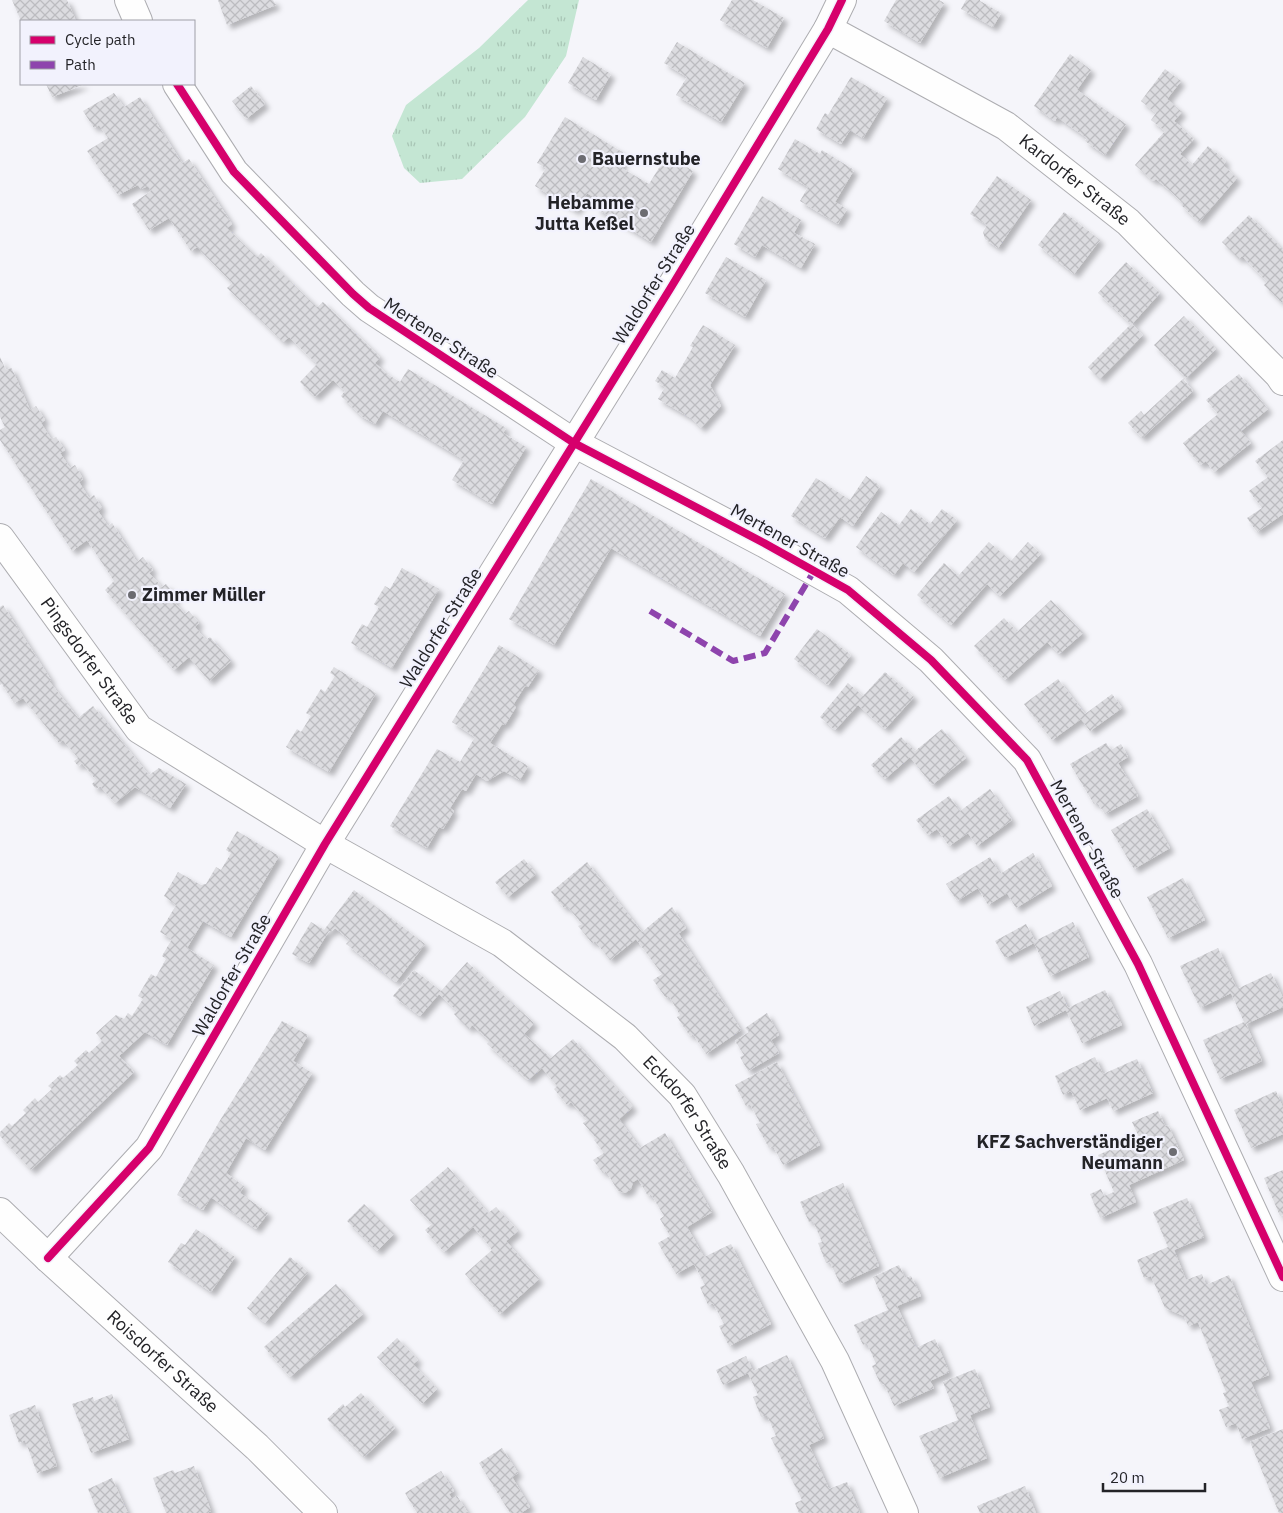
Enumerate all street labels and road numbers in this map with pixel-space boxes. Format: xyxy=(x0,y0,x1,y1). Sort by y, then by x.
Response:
street label: Kardorfer Straße xyxy=(1015,129,1135,231)
street label: Waldorfer Straße xyxy=(607,219,700,349)
street label: Mertener Straße xyxy=(379,292,503,383)
street label: Mertener Straße xyxy=(727,498,854,583)
street label: Waldorfer Straße xyxy=(394,563,487,693)
street label: Pingsdorfer Straße xyxy=(36,592,144,729)
street label: Mertener Straße xyxy=(1045,775,1130,902)
street label: Waldorfer Straße xyxy=(187,909,276,1040)
street label: Eckdorfer Straße xyxy=(638,1050,737,1174)
street label: Roisdorfer Straße xyxy=(102,1305,224,1418)

